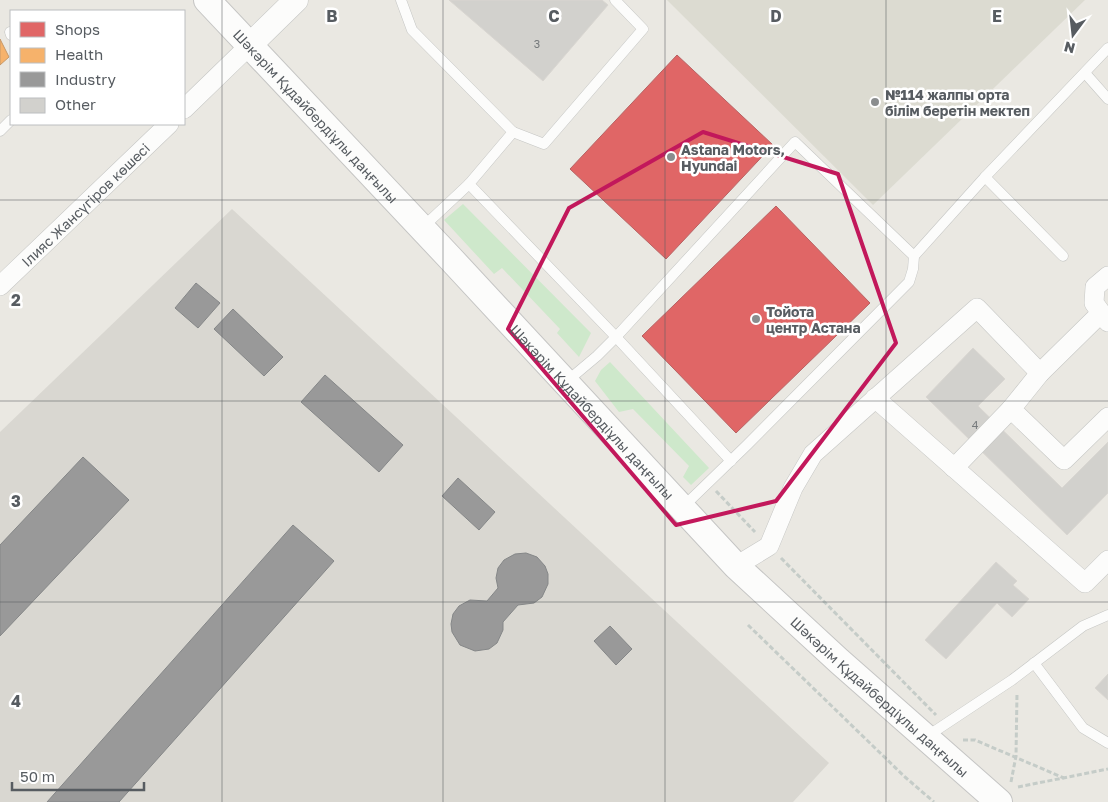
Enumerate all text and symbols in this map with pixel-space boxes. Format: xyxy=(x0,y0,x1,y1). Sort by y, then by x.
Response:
text: B xyxy=(326,6,338,26)
text: C xyxy=(548,6,560,26)
text: D xyxy=(770,6,782,26)
text: E xyxy=(992,6,1002,26)
legend xyxy=(10,10,185,125)
north arrow xyxy=(1048,10,1098,60)
text: Shops xyxy=(55,20,100,38)
street label: Шәкәрім Құдайбердіұлы даңғылы xyxy=(230,25,402,206)
house number: 3 xyxy=(534,37,540,50)
text: N xyxy=(1062,38,1077,58)
text: Health xyxy=(55,45,103,63)
text: Industry xyxy=(55,70,116,88)
place label: №114 жалпы орта білім беретін мектеп xyxy=(885,86,1030,119)
text: Other xyxy=(55,95,96,113)
marker: №114 жалпы орта білім беретін мектеп xyxy=(869,96,881,108)
street label: Ілияс Жансүгіров көшесі xyxy=(18,139,153,270)
place label: Astana Motors, Hyundai xyxy=(681,141,785,174)
marker: Astana Motors, Hyundai xyxy=(665,151,677,163)
text: 2 xyxy=(11,290,21,310)
place label: Тойота центр Астана xyxy=(766,303,861,336)
marker: Тойота центр Астана xyxy=(750,313,762,325)
street label: Шәкәрім Құдайбердіұлы даңғылы xyxy=(507,321,678,503)
house number: 4 xyxy=(972,418,979,431)
text: 3 xyxy=(11,491,21,511)
street label: Шәкәрім Құдайбердіұлы даңғылы xyxy=(788,613,973,780)
text: 4 xyxy=(11,691,21,711)
scale bar xyxy=(12,760,145,792)
text: 50 m xyxy=(20,767,55,785)

